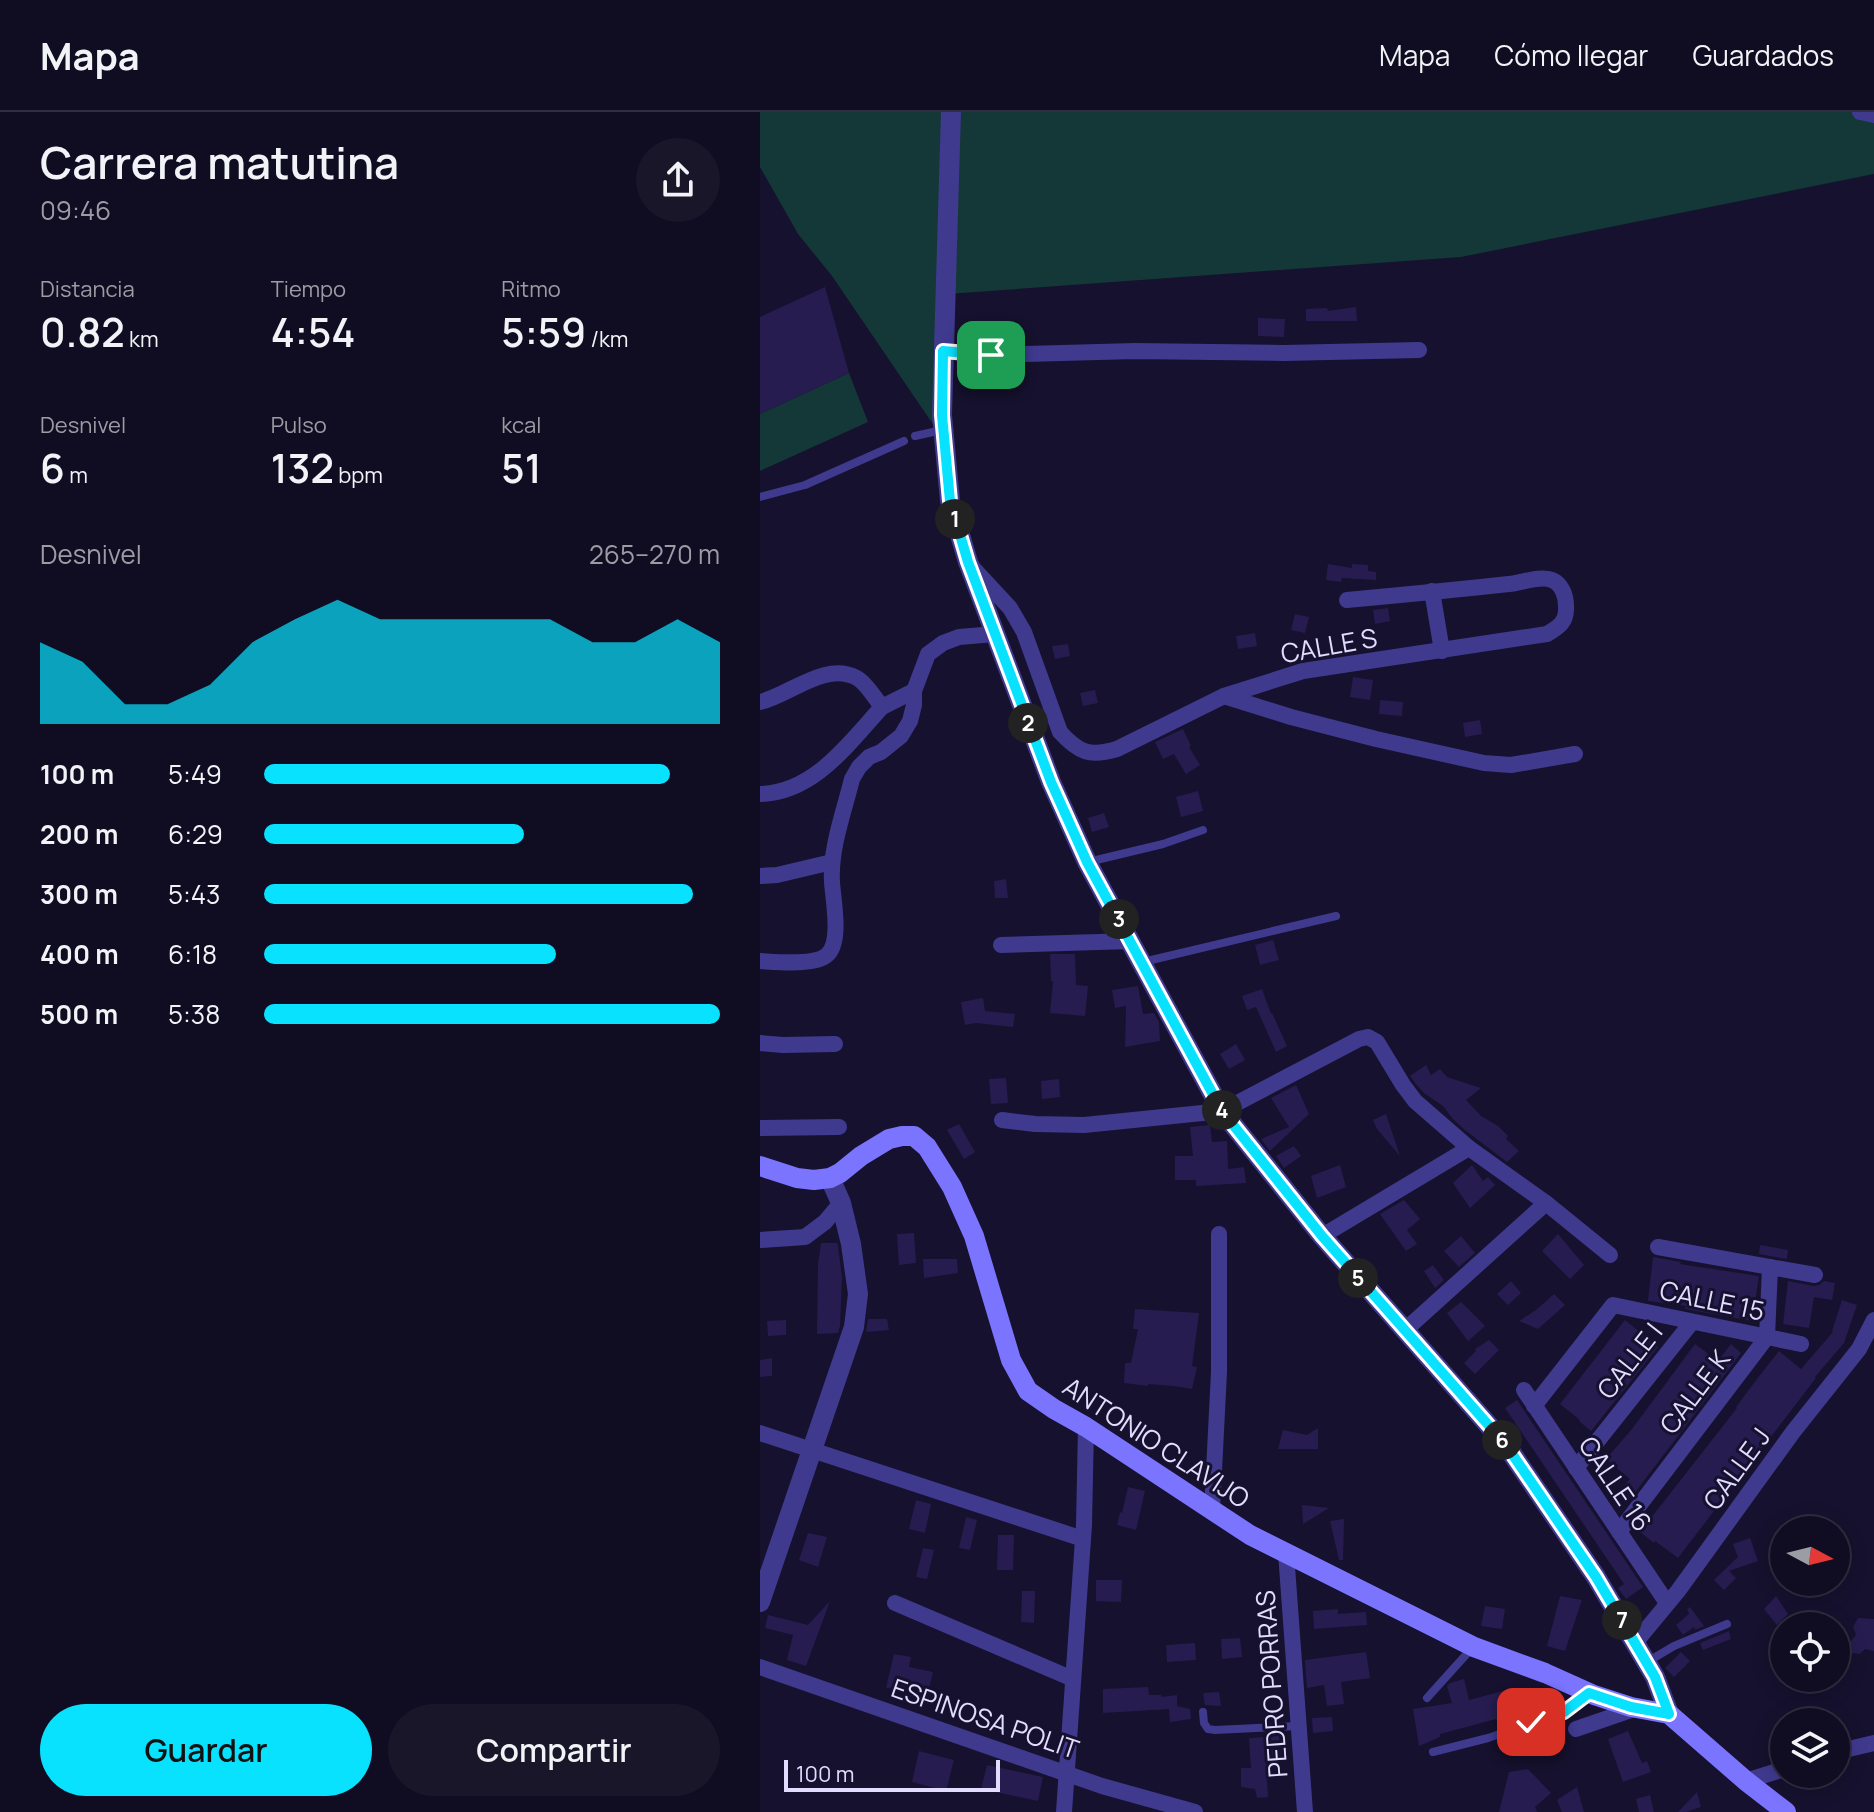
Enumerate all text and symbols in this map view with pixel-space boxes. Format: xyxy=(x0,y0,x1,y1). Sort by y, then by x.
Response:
text: Mapa xyxy=(40,29,140,81)
text: Mapa xyxy=(1379,36,1450,74)
text: Cómo llegar xyxy=(1494,36,1648,74)
text: Guardados xyxy=(1692,36,1834,74)
text: Carrera matutina xyxy=(40,132,399,192)
button: share xyxy=(636,138,720,222)
text: 09:46 xyxy=(40,192,111,228)
text: Distancia xyxy=(40,274,135,304)
text: Tiempo xyxy=(271,274,346,304)
text: Ritmo xyxy=(501,274,561,304)
text: 0.82 xyxy=(40,304,125,359)
text: 4:54 xyxy=(271,304,355,359)
text: 5:59 xyxy=(501,304,586,359)
pin xyxy=(957,321,1025,389)
text: km xyxy=(125,324,159,354)
text: /km xyxy=(586,324,629,354)
icon: arrive xyxy=(969,333,1013,377)
text: Desnivel xyxy=(40,410,126,440)
text: Pulso xyxy=(271,410,327,440)
text: kcal xyxy=(501,410,541,440)
text: 6 xyxy=(40,440,65,495)
text: 132 xyxy=(271,440,334,495)
text: 51 xyxy=(501,440,542,495)
text: m xyxy=(65,460,88,490)
text: bpm xyxy=(334,460,383,490)
pin: 1 xyxy=(935,499,975,539)
text: 1 xyxy=(950,504,960,534)
text: Desnivel xyxy=(40,536,142,572)
text: 265–270 m xyxy=(589,536,720,572)
street label: CALLE S xyxy=(1278,619,1380,671)
pin: 2 xyxy=(1008,703,1048,743)
text: 2 xyxy=(1021,708,1035,738)
text: 100 m xyxy=(40,756,114,792)
text: 5:49 xyxy=(168,756,222,792)
text: 200 m xyxy=(40,816,118,852)
text: 6:29 xyxy=(168,816,223,852)
text: 300 m xyxy=(40,876,118,912)
text: 5:43 xyxy=(168,876,221,912)
pin: 3 xyxy=(1099,899,1139,939)
text: 3 xyxy=(1113,904,1125,934)
text: 400 m xyxy=(40,936,119,972)
text: 6:18 xyxy=(168,936,217,972)
text: 500 m xyxy=(40,996,118,1032)
text: 5:38 xyxy=(168,996,220,1032)
pin: 4 xyxy=(1202,1090,1242,1130)
text: 4 xyxy=(1215,1095,1229,1125)
pin: 5 xyxy=(1338,1258,1378,1298)
text: 5 xyxy=(1352,1263,1364,1293)
street label: CALLE 15 xyxy=(1656,1271,1768,1329)
street label: CALLE I xyxy=(1588,1315,1670,1406)
street label: CALLE K xyxy=(1651,1342,1738,1441)
street label: ANTONIO CLAVIJO xyxy=(1056,1368,1257,1516)
pin: 6 xyxy=(1482,1420,1522,1460)
street label: CALLE J xyxy=(1694,1420,1778,1517)
text: 6 xyxy=(1495,1425,1509,1455)
street label: CALLE 16 xyxy=(1571,1429,1661,1538)
north arrow xyxy=(1770,1516,1850,1596)
map controls xyxy=(1770,1516,1850,1788)
street label: PEDRO PORRAS xyxy=(1247,1589,1296,1779)
pin: 7 xyxy=(1602,1600,1642,1640)
text: 7 xyxy=(1616,1605,1628,1635)
button: locate xyxy=(1770,1612,1850,1692)
street label: ESPINOSA POLIT xyxy=(887,1669,1084,1767)
pin xyxy=(1497,1688,1565,1756)
icon: check xyxy=(1509,1700,1553,1744)
button: Guardar xyxy=(40,1704,372,1796)
button: Compartir xyxy=(388,1704,720,1796)
button: layers xyxy=(1770,1708,1850,1788)
scale bar xyxy=(784,1756,1000,1792)
text: 100 m xyxy=(796,1759,854,1789)

